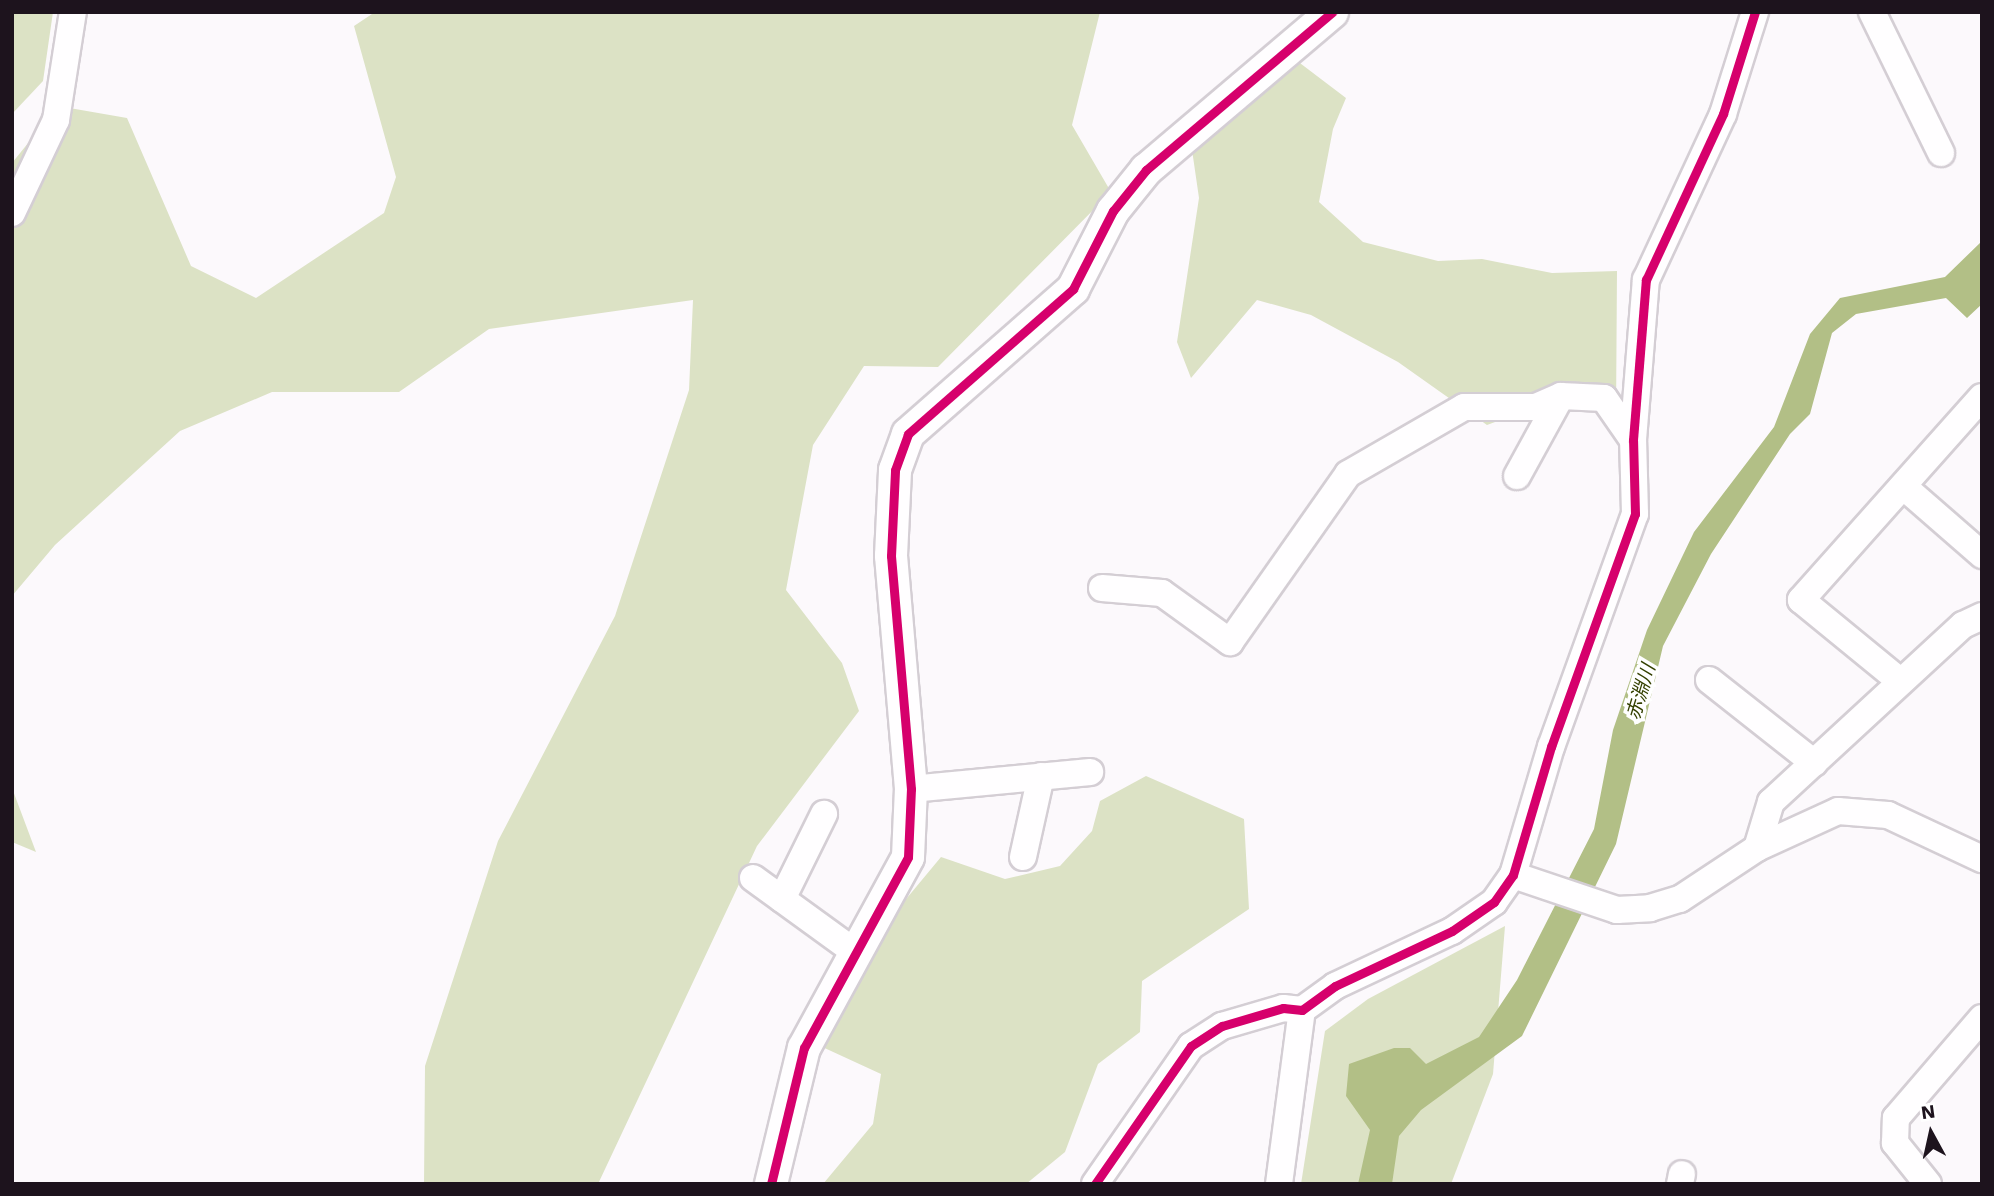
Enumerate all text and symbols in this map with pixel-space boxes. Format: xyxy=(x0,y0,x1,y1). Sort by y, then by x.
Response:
water label: 赤淵川 xyxy=(1622,661,1660,723)
north arrow xyxy=(1896,1098,1966,1168)
text: N xyxy=(1919,1099,1937,1124)

